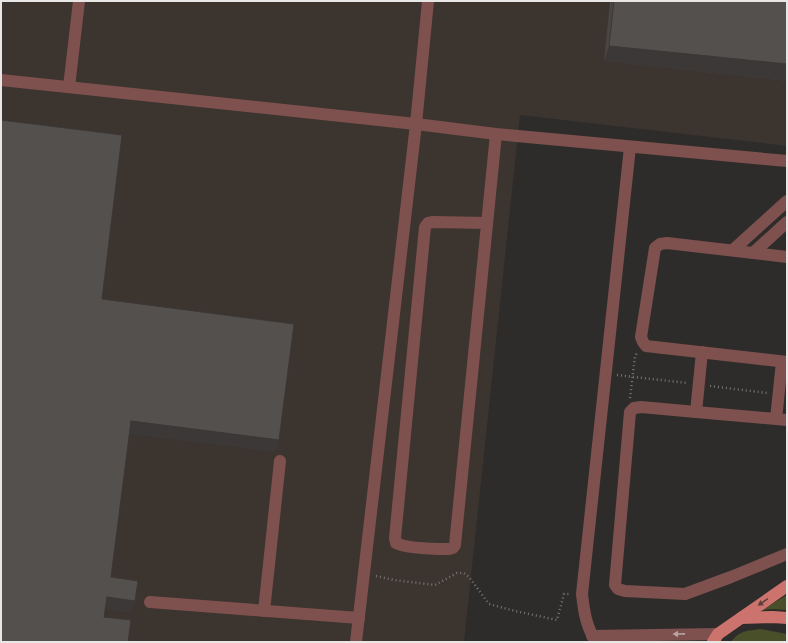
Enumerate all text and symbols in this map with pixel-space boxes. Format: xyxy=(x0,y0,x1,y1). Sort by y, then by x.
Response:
one-way arrow xyxy=(758,598,769,606)
one-way arrow xyxy=(672,631,685,637)

